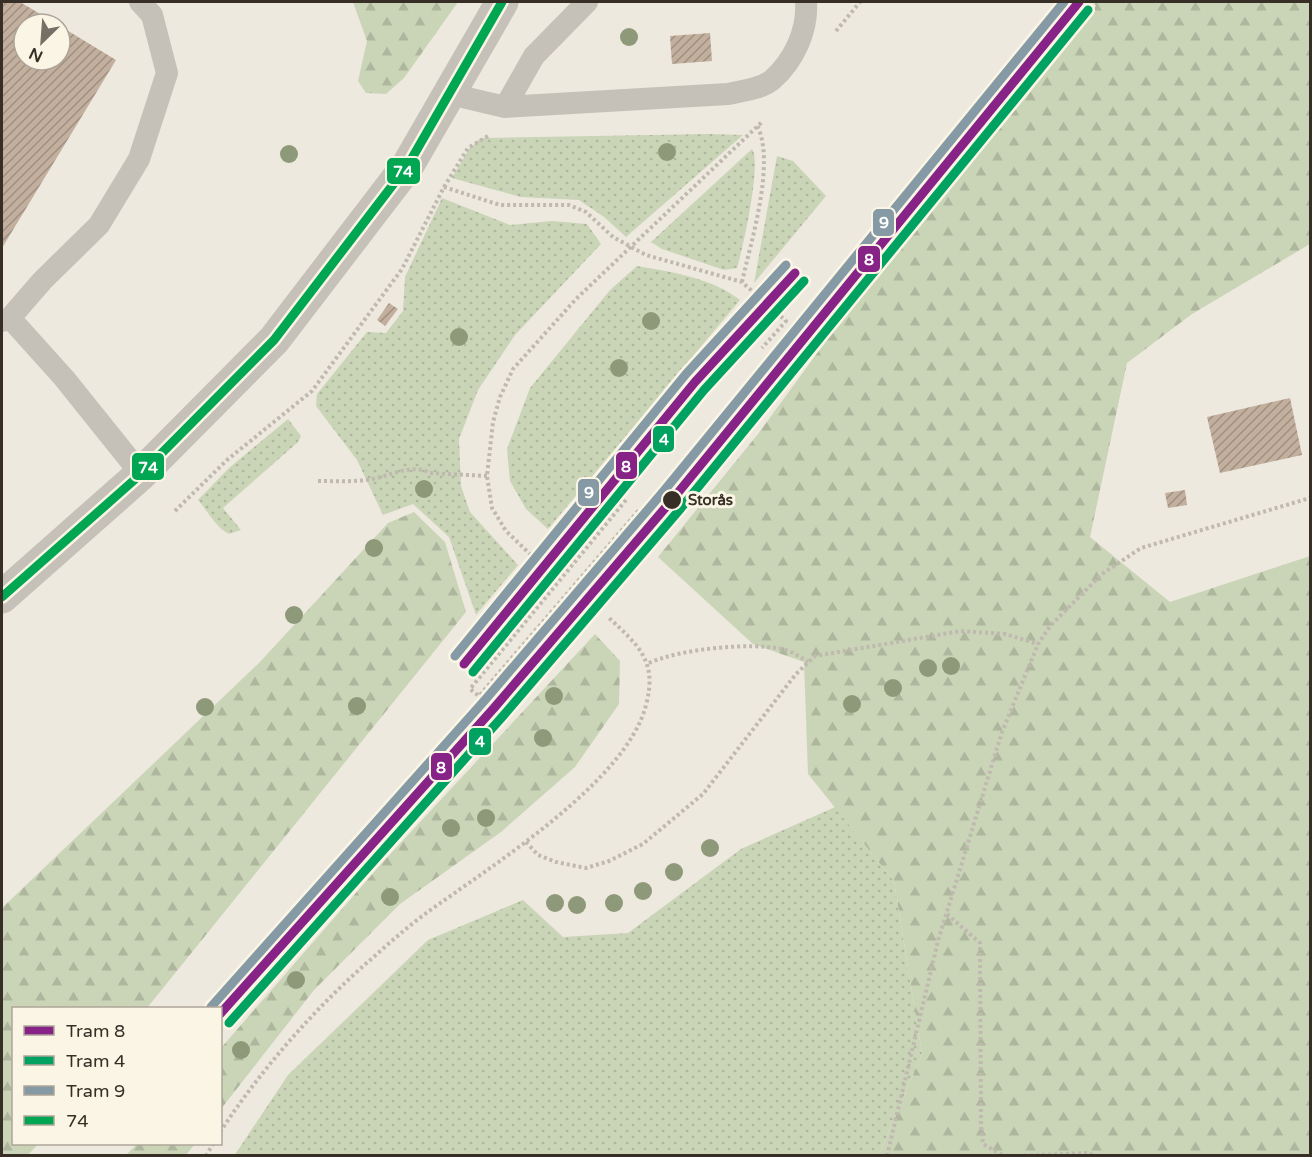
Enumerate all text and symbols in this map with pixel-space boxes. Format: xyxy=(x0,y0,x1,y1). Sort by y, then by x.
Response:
north arrow xyxy=(12,12,72,72)
text: N xyxy=(26,43,46,66)
line badge: 74 xyxy=(386,157,421,185)
text: 74 xyxy=(393,162,413,182)
line badge: 9 xyxy=(872,208,895,237)
text: 9 xyxy=(879,213,889,233)
line badge: 8 xyxy=(857,245,881,273)
text: 8 xyxy=(864,250,874,270)
line badge: 4 xyxy=(652,425,675,453)
text: 4 xyxy=(659,430,669,450)
line badge: 8 xyxy=(615,451,638,480)
line badge: 74 xyxy=(131,452,165,481)
text: 8 xyxy=(621,457,631,477)
text: 74 xyxy=(138,458,158,478)
line badge: 9 xyxy=(577,478,600,507)
text: 9 xyxy=(584,483,594,503)
marker: Storås xyxy=(661,489,683,511)
place label: Storås xyxy=(688,491,733,509)
line badge: 4 xyxy=(468,727,492,756)
text: 4 xyxy=(475,732,485,752)
line badge: 8 xyxy=(430,752,453,781)
text: 8 xyxy=(436,758,446,778)
legend xyxy=(12,1007,222,1145)
text: Tram 8 xyxy=(66,1020,125,1042)
text: Tram 4 xyxy=(66,1050,125,1072)
text: Tram 9 xyxy=(66,1080,125,1102)
text: 74 xyxy=(66,1110,89,1132)

